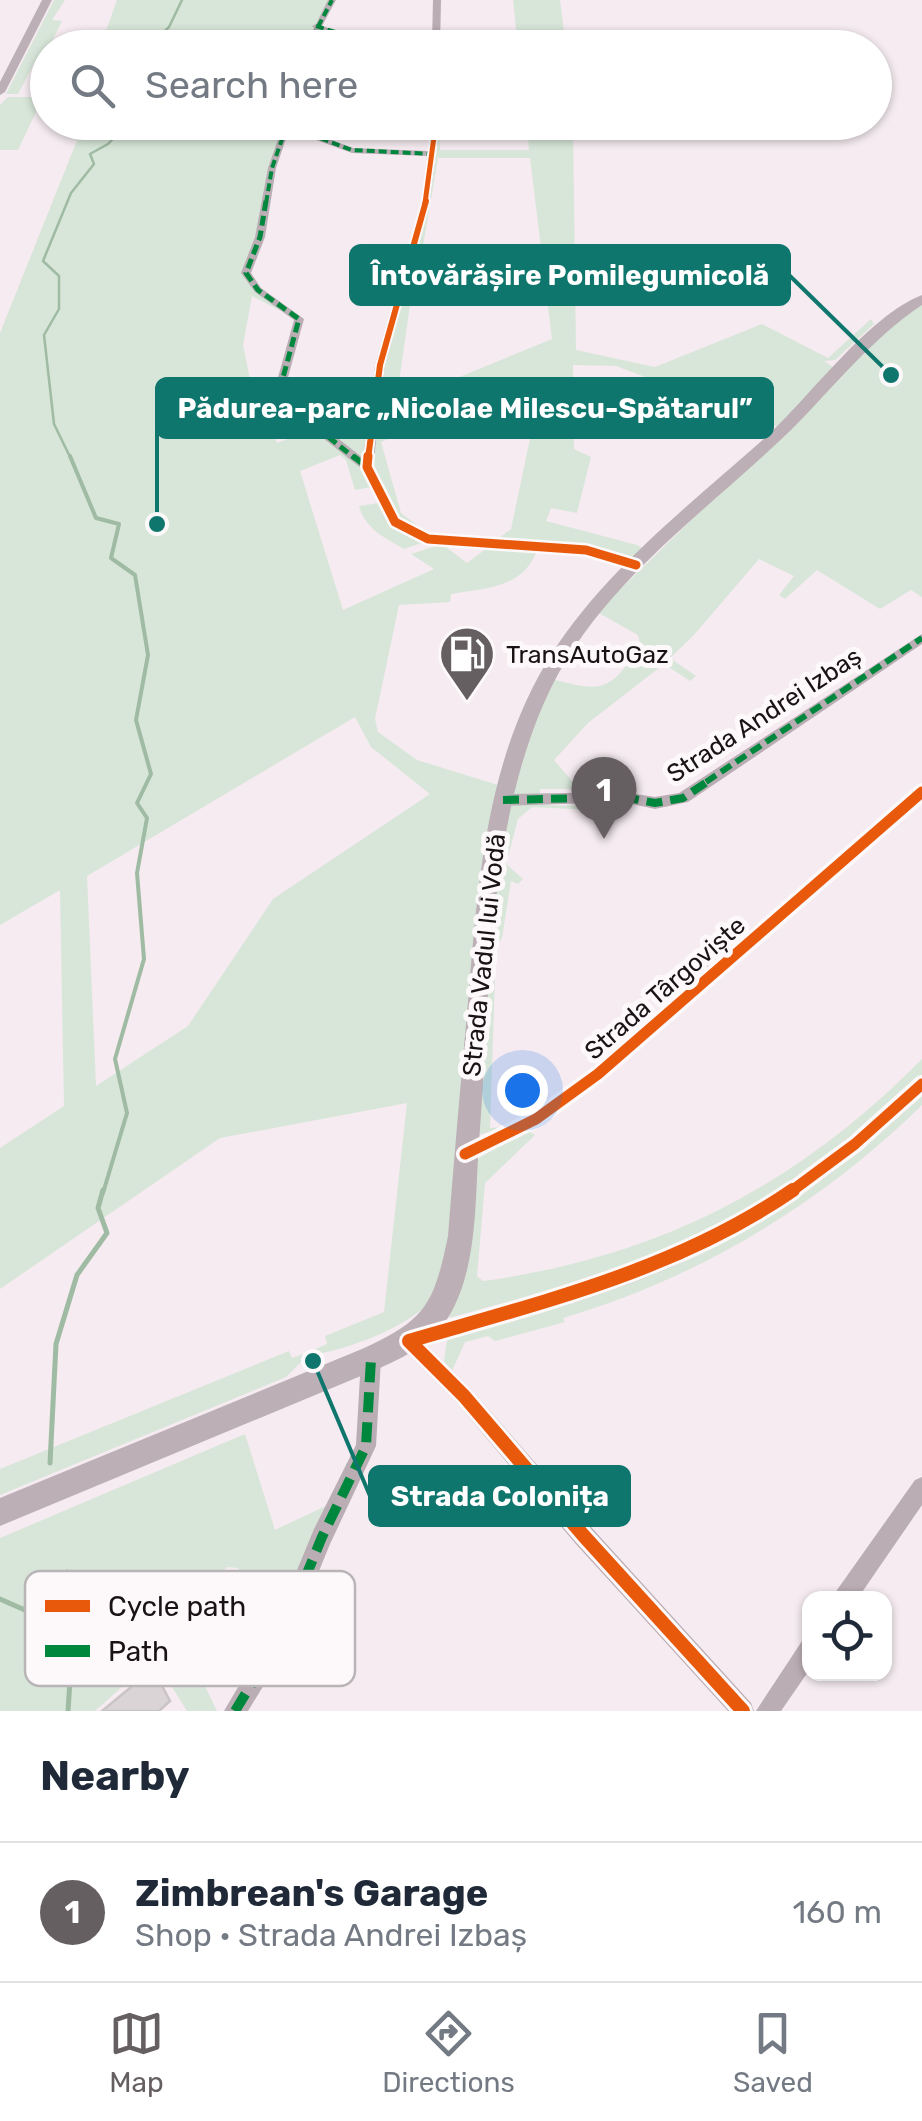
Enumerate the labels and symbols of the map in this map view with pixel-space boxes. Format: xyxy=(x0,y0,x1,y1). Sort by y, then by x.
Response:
callout: Întovărășire Pomilegumicolă xyxy=(351,246,789,304)
text: Întovărășire Pomilegumicolă xyxy=(370,259,769,292)
callout: Pădurea-parc „Nicolae Milescu-Spătarul” xyxy=(157,379,772,437)
text: Pădurea-parc „Nicolae Milescu-Spătarul” xyxy=(177,392,753,425)
fuel station icon: TransAutoGaz xyxy=(437,624,497,703)
place label: TransAutoGaz xyxy=(506,640,669,669)
street label: Strada Andrei Izbaș xyxy=(661,641,867,789)
pin: 1 xyxy=(572,756,636,839)
street label: Strada Vadul lui Vodă xyxy=(457,832,511,1078)
street label: Strada Târgoviște xyxy=(579,910,751,1066)
your location xyxy=(497,1065,548,1116)
callout: Strada Colonița xyxy=(370,1467,629,1525)
text: Strada Colonița xyxy=(391,1480,609,1513)
legend xyxy=(25,1571,355,1686)
text: Cycle path xyxy=(108,1590,246,1623)
text: Path xyxy=(108,1635,169,1668)

